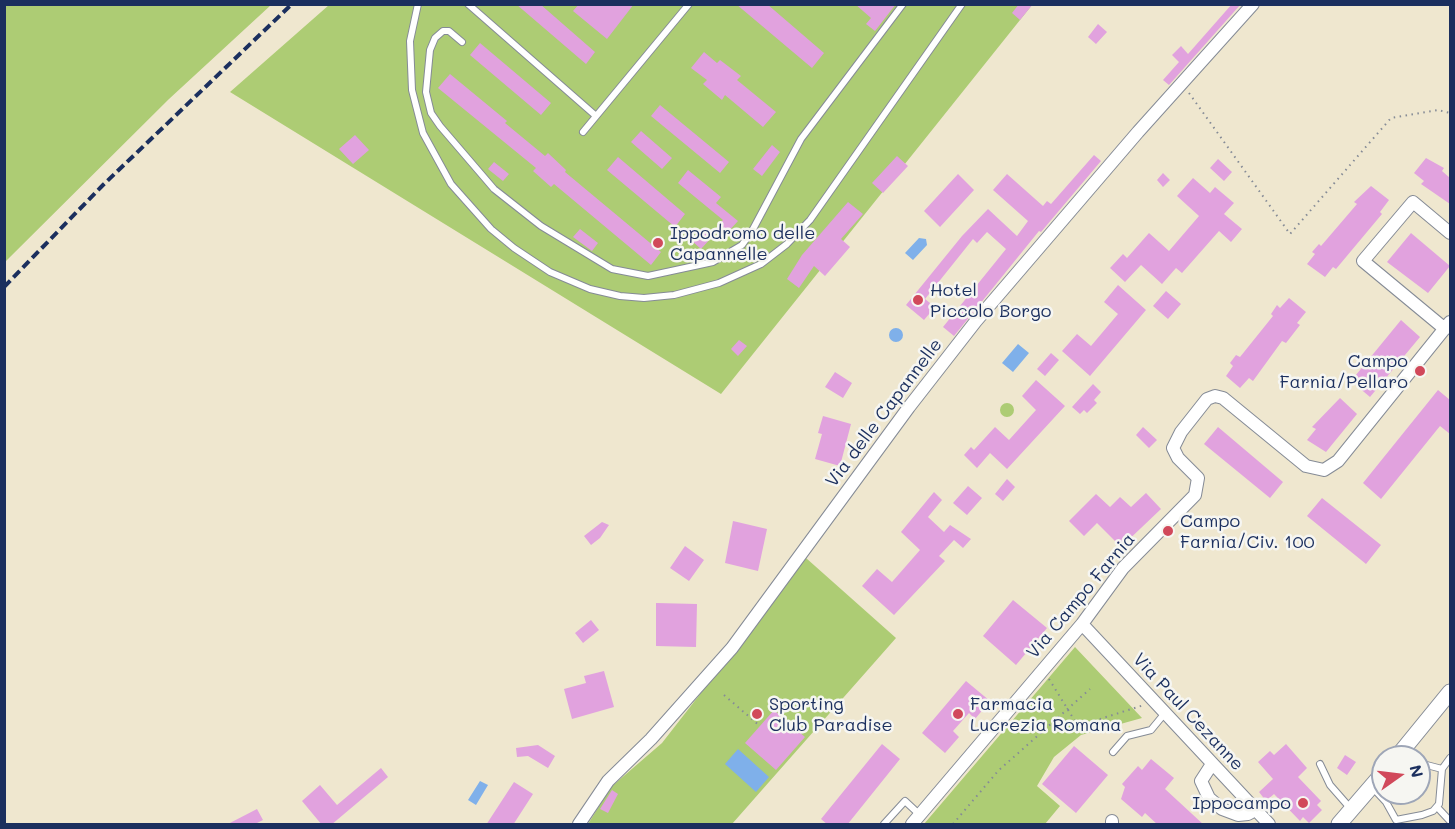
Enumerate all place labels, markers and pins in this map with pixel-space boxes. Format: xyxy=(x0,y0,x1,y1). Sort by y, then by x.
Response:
place label: Ippodromo delle Capannelle xyxy=(670,222,815,264)
marker: Ippodromo delle Capannelle xyxy=(651,236,665,250)
place label: Hotel Piccolo Borgo xyxy=(930,279,1051,322)
marker: Hotel Piccolo Borgo xyxy=(911,293,925,307)
place label: Campo Farnia/Pellaro xyxy=(1279,350,1408,392)
marker: Campo Farnia/Pellaro xyxy=(1413,364,1427,378)
place label: Campo Farnia/Civ. 100 xyxy=(1180,510,1315,552)
marker: Campo Farnia/Civ. 100 xyxy=(1161,524,1175,538)
place label: Sporting Club Paradise xyxy=(769,693,893,736)
place label: Farmacia Lucrezia Romana xyxy=(970,693,1122,736)
marker: Sporting Club Paradise xyxy=(750,707,764,721)
marker: Farmacia Lucrezia Romana xyxy=(951,707,965,721)
place label: Ippocampo xyxy=(1192,792,1291,814)
marker: Ippocampo xyxy=(1296,796,1310,810)

